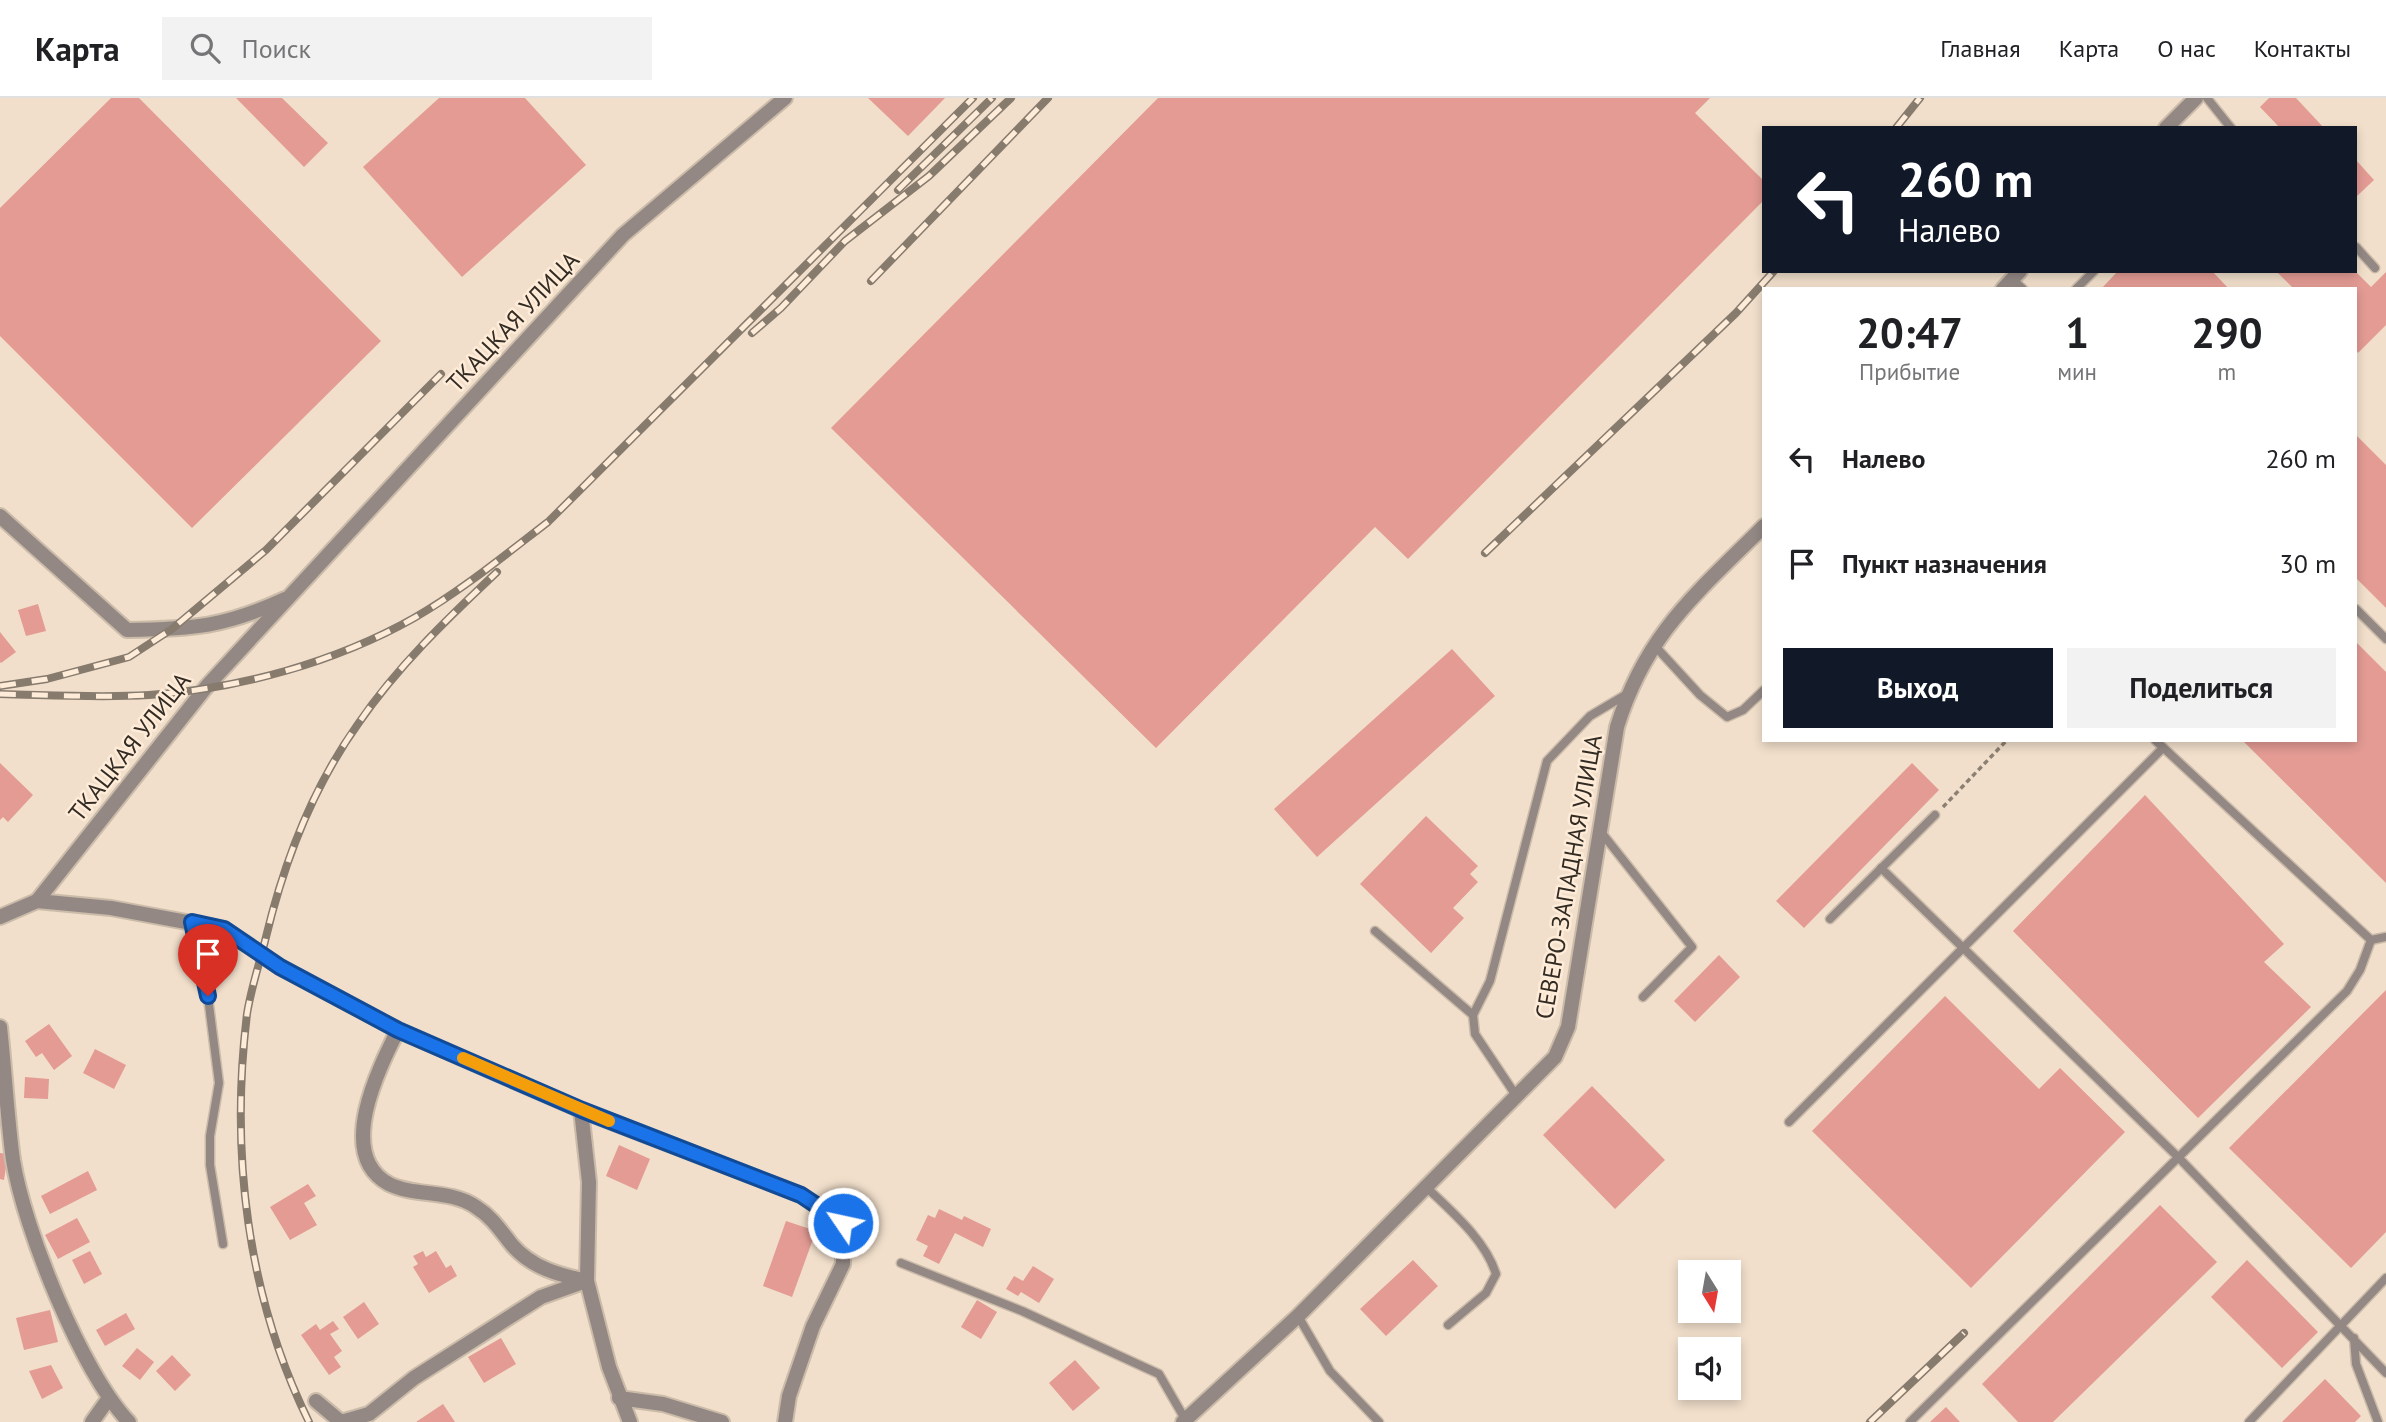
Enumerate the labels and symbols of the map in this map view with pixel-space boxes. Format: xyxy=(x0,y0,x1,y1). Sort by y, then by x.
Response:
street label: ТКАЦКАЯ УЛИЦА xyxy=(440,245,586,398)
street label: ТКАЦКАЯ УЛИЦА xyxy=(62,666,198,828)
street label: СЕВЕРО-ЗАПАДНАЯ УЛИЦА xyxy=(1528,732,1609,1022)
pin xyxy=(178,924,238,996)
position arrow xyxy=(806,1186,880,1260)
north arrow xyxy=(1678,1260,1741,1323)

